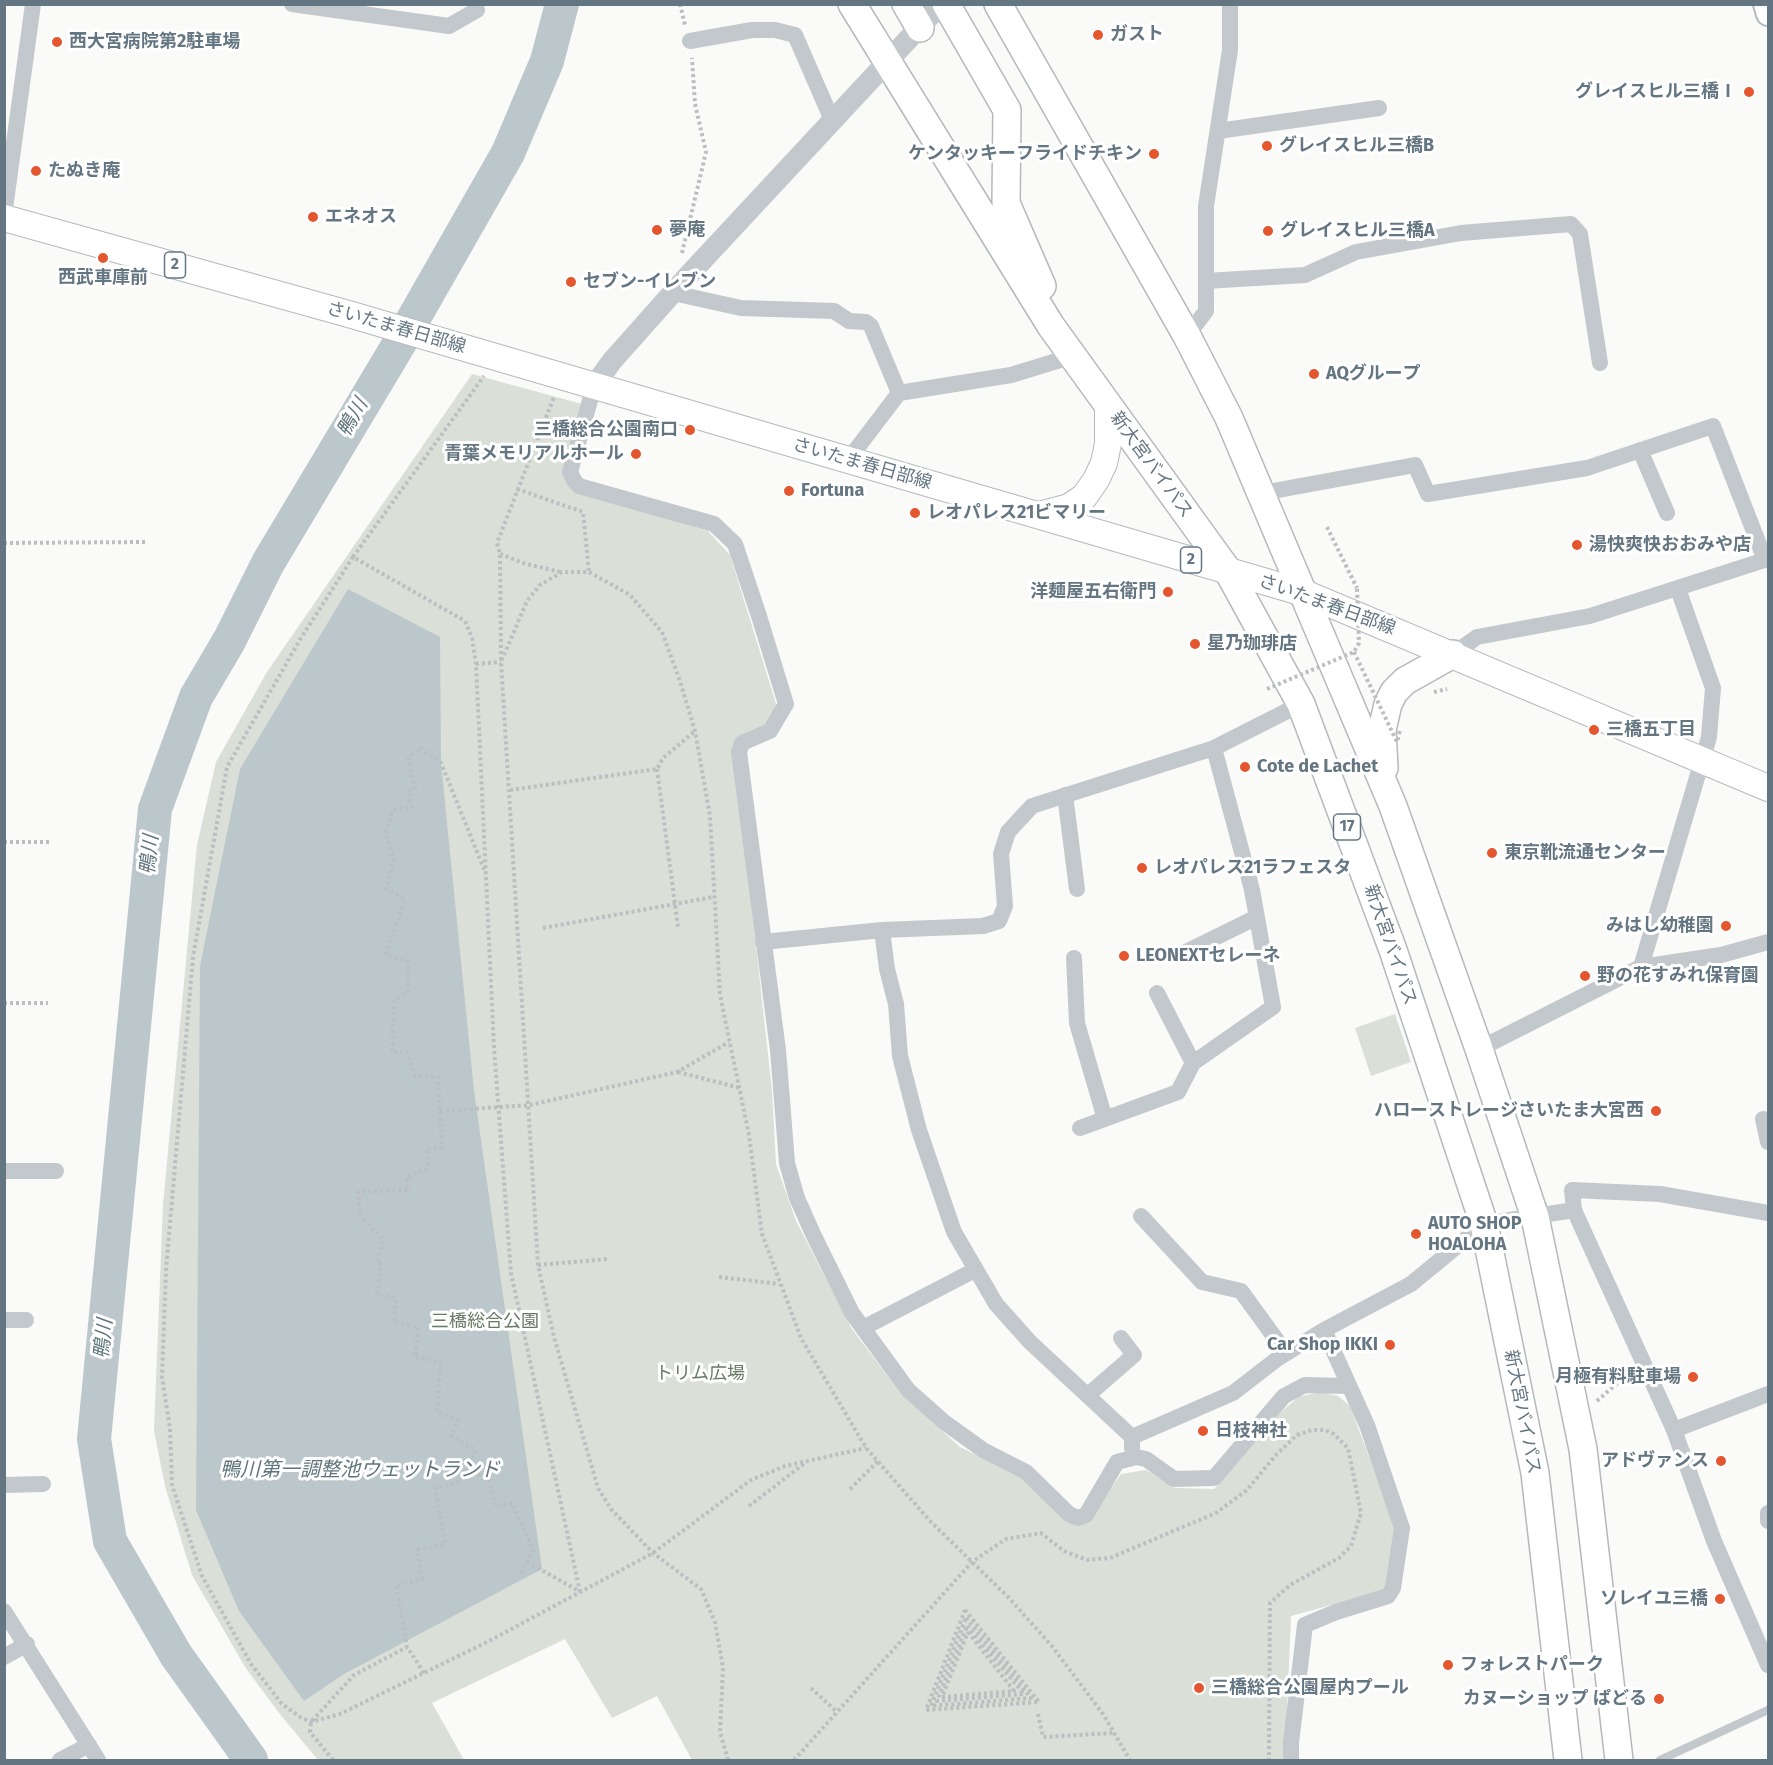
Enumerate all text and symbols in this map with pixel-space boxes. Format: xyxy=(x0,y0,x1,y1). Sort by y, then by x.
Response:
place label: ガスト xyxy=(1110,24,1164,46)
marker: ガスト xyxy=(1091,28,1105,42)
place label: 西大宮病院第2駐車場 xyxy=(69,31,240,53)
marker: 西大宮病院第2駐車場 xyxy=(50,35,64,49)
place label: グレイスヒル三橋Ⅰ xyxy=(1575,81,1737,103)
marker: グレイスヒル三橋Ⅰ xyxy=(1742,85,1756,99)
place label: グレイスヒル三橋B xyxy=(1279,135,1434,157)
marker: グレイスヒル三橋B xyxy=(1260,139,1274,153)
place label: ケンタッキーフライドチキン xyxy=(908,143,1142,165)
marker: ケンタッキーフライドチキン xyxy=(1147,147,1161,161)
place label: たぬき庵 xyxy=(48,160,120,182)
marker: たぬき庵 xyxy=(29,164,43,178)
place label: エネオス xyxy=(325,206,397,228)
marker: エネオス xyxy=(306,210,320,224)
place label: 夢庵 xyxy=(669,219,705,241)
place label: グレイスヒル三橋A xyxy=(1280,220,1435,242)
marker: 夢庵 xyxy=(650,223,664,237)
marker: グレイスヒル三橋A xyxy=(1261,224,1275,238)
marker: 西武車庫前 xyxy=(96,251,110,265)
road number: 2 xyxy=(164,252,186,278)
place label: 西武車庫前 xyxy=(58,267,148,289)
place label: セブン-イレブン xyxy=(583,271,716,293)
marker: セブン-イレブン xyxy=(564,275,578,289)
street label: さいたま春日部線 xyxy=(324,298,468,358)
place label: AQグループ xyxy=(1326,363,1421,385)
marker: AQグループ xyxy=(1307,367,1321,381)
water label: 鴨川 xyxy=(333,395,373,441)
street label: 新大宮バイパス xyxy=(1105,408,1197,522)
place label: 三橋総合公園南口 xyxy=(534,419,678,441)
marker: 三橋総合公園南口 xyxy=(683,423,697,437)
street label: さいたま春日部線 xyxy=(790,434,934,494)
place label: 青葉メモリアルホール xyxy=(444,443,624,465)
marker: 青葉メモリアルホール xyxy=(629,447,643,461)
place label: Fortuna xyxy=(801,480,864,502)
marker: Fortuna xyxy=(782,484,796,498)
place label: レオパレス21ビマリー xyxy=(927,502,1106,524)
marker: レオパレス21ビマリー xyxy=(908,506,922,520)
place label: 湯快爽快おおみや店 xyxy=(1589,534,1751,556)
marker: 湯快爽快おおみや店 xyxy=(1570,538,1584,552)
road number: 2 xyxy=(1180,547,1202,573)
street label: さいたま春日部線 xyxy=(1256,570,1398,640)
place label: 洋麺屋五右衛門 xyxy=(1030,581,1156,603)
marker: 洋麺屋五右衛門 xyxy=(1161,585,1175,599)
place label: 星乃珈琲店 xyxy=(1207,633,1297,655)
marker: 星乃珈琲店 xyxy=(1188,637,1202,651)
place label: 三橋五丁目 xyxy=(1606,719,1696,741)
marker: 三橋五丁目 xyxy=(1587,723,1601,737)
place label: Cote de Lachet xyxy=(1257,756,1378,778)
marker: Cote de Lachet xyxy=(1238,760,1252,774)
road number: 17 xyxy=(1334,814,1360,840)
water label: 鴨川 xyxy=(136,834,164,876)
place label: 東京靴流通センター xyxy=(1504,842,1666,864)
marker: 東京靴流通センター xyxy=(1485,846,1499,860)
place label: レオパレス21ラフェスタ xyxy=(1154,857,1351,879)
marker: レオパレス21ラフェスタ xyxy=(1135,861,1149,875)
street label: 新大宮バイパス xyxy=(1359,882,1421,1008)
place label: みはし幼稚園 xyxy=(1606,915,1714,937)
marker: みはし幼稚園 xyxy=(1719,919,1733,933)
place label: LEONEXTセレーネ xyxy=(1136,945,1280,967)
marker: LEONEXTセレーネ xyxy=(1117,949,1131,963)
place label: 野の花すみれ保育園 xyxy=(1597,965,1759,987)
marker: 野の花すみれ保育園 xyxy=(1578,969,1592,983)
place label: ハローストレージさいたま大宮西 xyxy=(1374,1100,1644,1122)
marker: ハローストレージさいたま大宮西 xyxy=(1649,1104,1663,1118)
place label: AUTO SHOP HOALOHA xyxy=(1428,1213,1521,1256)
marker: AUTO SHOP HOALOHA xyxy=(1409,1227,1423,1241)
park label: 三橋総合公園 xyxy=(431,1311,539,1333)
water label: 鴨川 xyxy=(90,1318,118,1360)
place label: Car Shop IKKI xyxy=(1267,1334,1378,1356)
marker: Car Shop IKKI xyxy=(1383,1338,1397,1352)
street label: 新大宮バイパス xyxy=(1499,1348,1545,1476)
park label: トリム広場 xyxy=(655,1363,745,1385)
place label: 月極有料駐車場 xyxy=(1555,1366,1681,1388)
marker: 月極有料駐車場 xyxy=(1686,1370,1700,1384)
place label: 日枝神社 xyxy=(1215,1420,1287,1442)
marker: 日枝神社 xyxy=(1196,1424,1210,1438)
place label: アドヴァンス xyxy=(1601,1450,1709,1472)
marker: アドヴァンス xyxy=(1714,1454,1728,1468)
water label: 鴨川第一調整池ウェットランド xyxy=(220,1458,500,1482)
place label: ソレイユ三橋 xyxy=(1600,1588,1708,1610)
marker: ソレイユ三橋 xyxy=(1713,1592,1727,1606)
place label: フォレストパーク xyxy=(1460,1654,1604,1676)
marker: フォレストパーク xyxy=(1441,1658,1455,1672)
place label: 三橋総合公園屋内プール xyxy=(1211,1677,1409,1699)
marker: 三橋総合公園屋内プール xyxy=(1192,1681,1206,1695)
place label: カヌーショップ ぱどる xyxy=(1463,1688,1647,1710)
marker: カヌーショップ ぱどる xyxy=(1652,1692,1666,1706)

